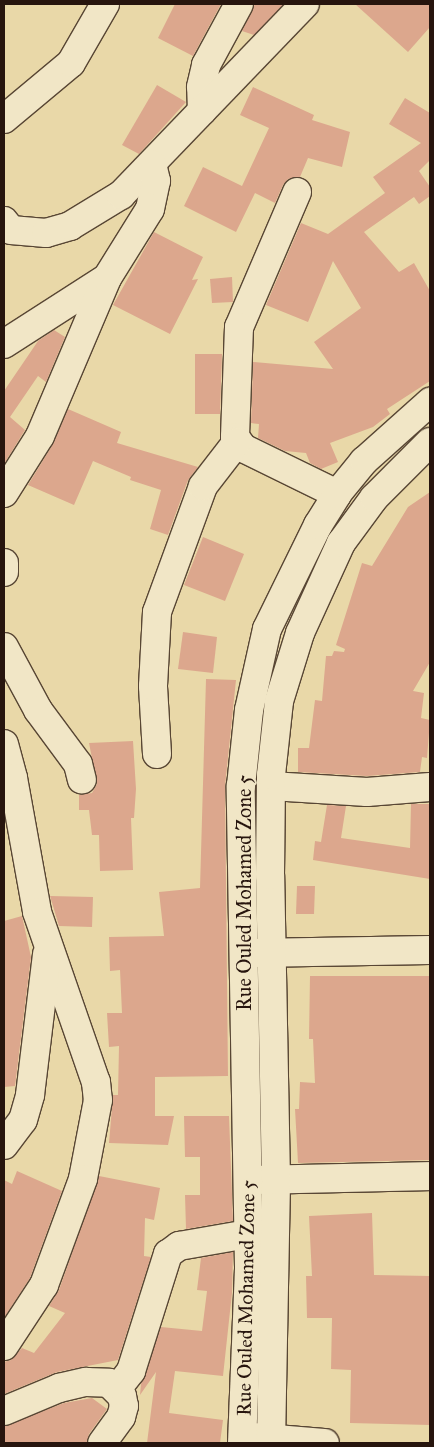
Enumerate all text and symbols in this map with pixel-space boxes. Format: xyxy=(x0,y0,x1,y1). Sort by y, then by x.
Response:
street label: Rue Ouled Mohamed Zone 5 xyxy=(232,775,256,1011)
street label: Rue Ouled Mohamed Zone 5 xyxy=(232,1180,260,1416)

